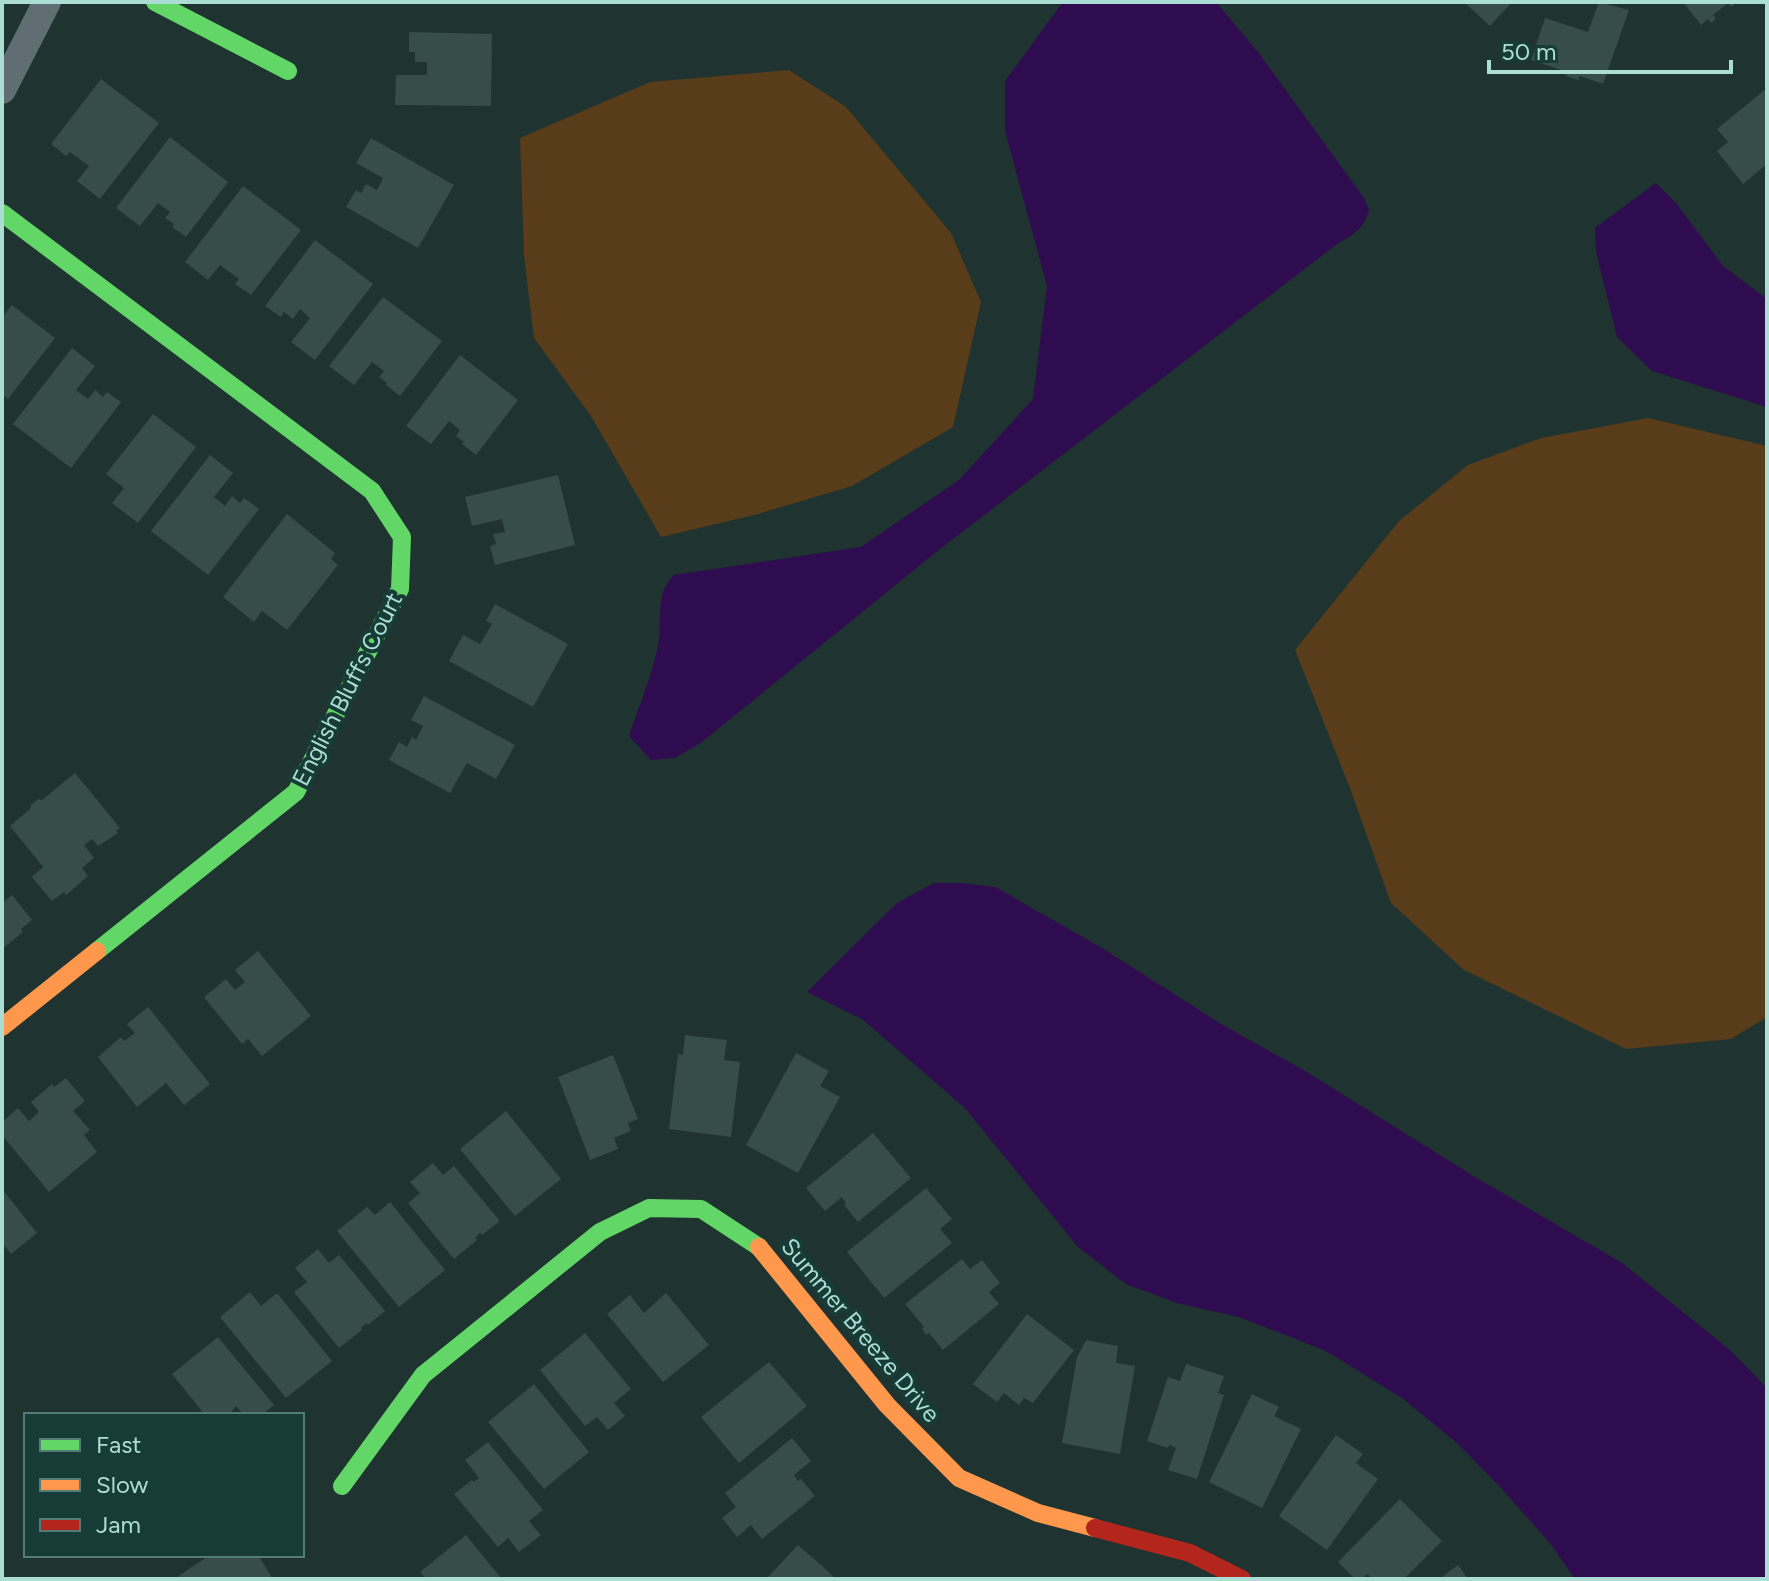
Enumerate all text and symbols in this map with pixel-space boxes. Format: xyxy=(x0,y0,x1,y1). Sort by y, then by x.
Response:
scale bar xyxy=(1489,24,1731,74)
text: 50 m xyxy=(1501,37,1557,66)
street label: English Bluffs Court xyxy=(286,588,408,790)
street label: Summer Breeze Drive xyxy=(776,1232,946,1428)
legend xyxy=(24,1413,304,1557)
text: Fast xyxy=(96,1430,141,1459)
text: Slow xyxy=(96,1470,149,1499)
text: Jam xyxy=(96,1510,141,1539)

